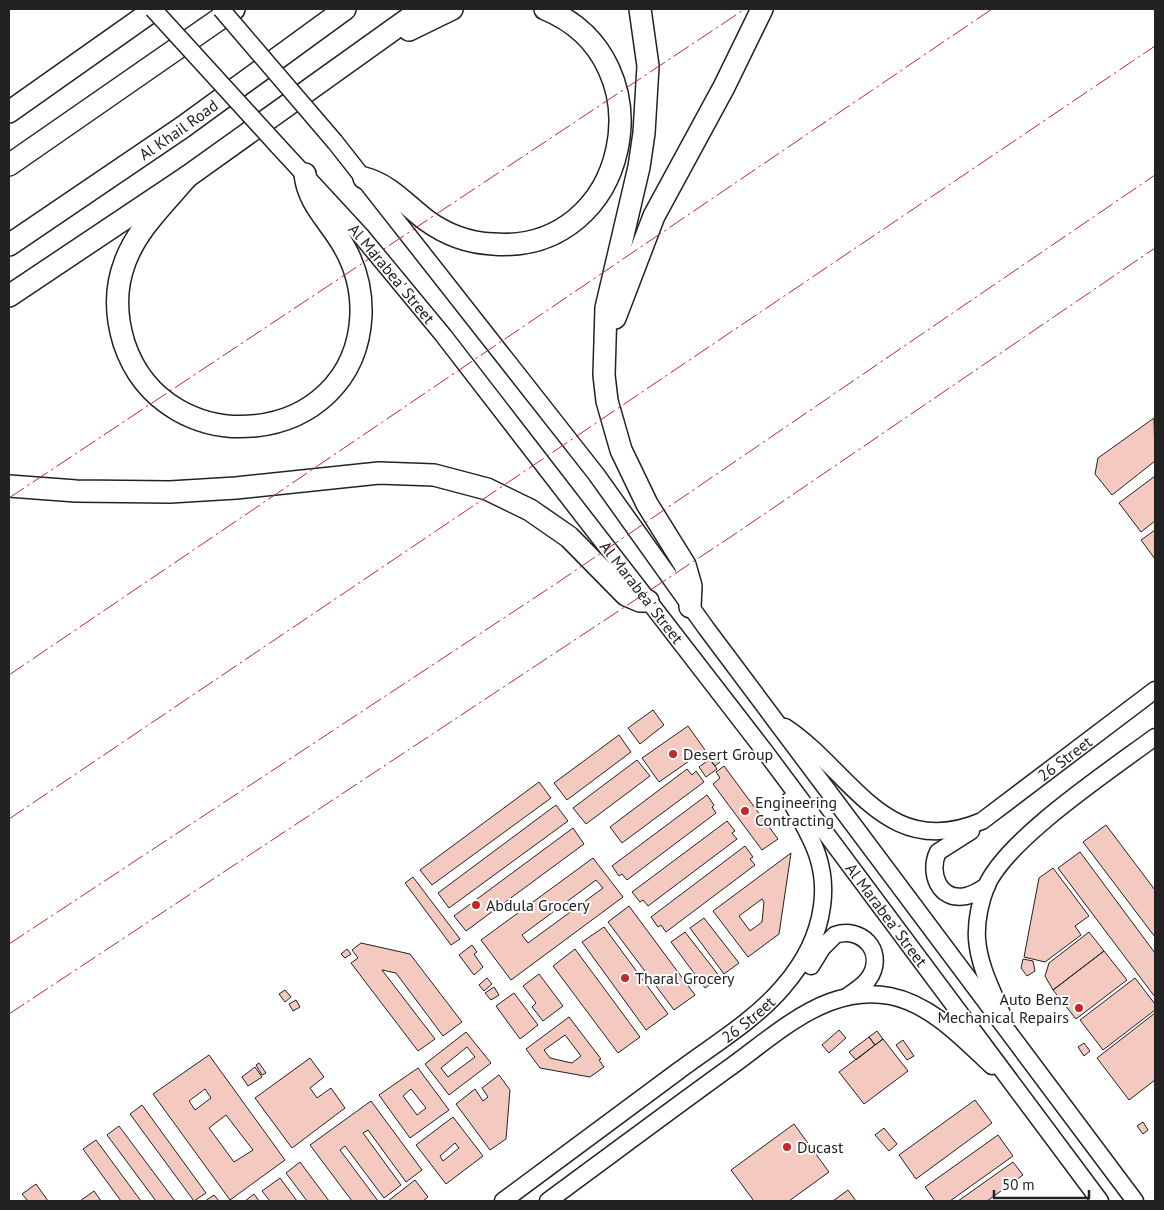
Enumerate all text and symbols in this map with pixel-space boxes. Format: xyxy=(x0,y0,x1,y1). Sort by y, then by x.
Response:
street label: Al Khail Road xyxy=(135,95,222,164)
street label: Al Marabea' Street xyxy=(344,219,440,328)
street label: Al Marabea' Street xyxy=(596,537,688,648)
street label: 26 Street xyxy=(1034,731,1096,785)
place label: Desert Group xyxy=(683,744,773,764)
marker: Desert Group xyxy=(667,748,679,760)
place label: Engineering Contracting xyxy=(755,792,837,830)
marker: Engineering Contracting xyxy=(739,805,751,817)
street label: Al Marabea' Street xyxy=(841,859,932,971)
place label: Abdula Grocery xyxy=(486,895,590,915)
marker: Abdula Grocery xyxy=(470,899,482,911)
place label: Tharal Grocery xyxy=(635,968,735,988)
marker: Tharal Grocery xyxy=(619,972,631,984)
place label: Auto Benz Mechanical Repairs xyxy=(937,989,1069,1027)
street label: 26 Street xyxy=(718,992,779,1047)
marker: Auto Benz Mechanical Repairs xyxy=(1073,1002,1085,1014)
place label: Ducast xyxy=(797,1137,844,1157)
marker: Ducast xyxy=(781,1141,793,1153)
scale bar xyxy=(994,1168,1089,1200)
text: 50 m xyxy=(1002,1175,1035,1194)

